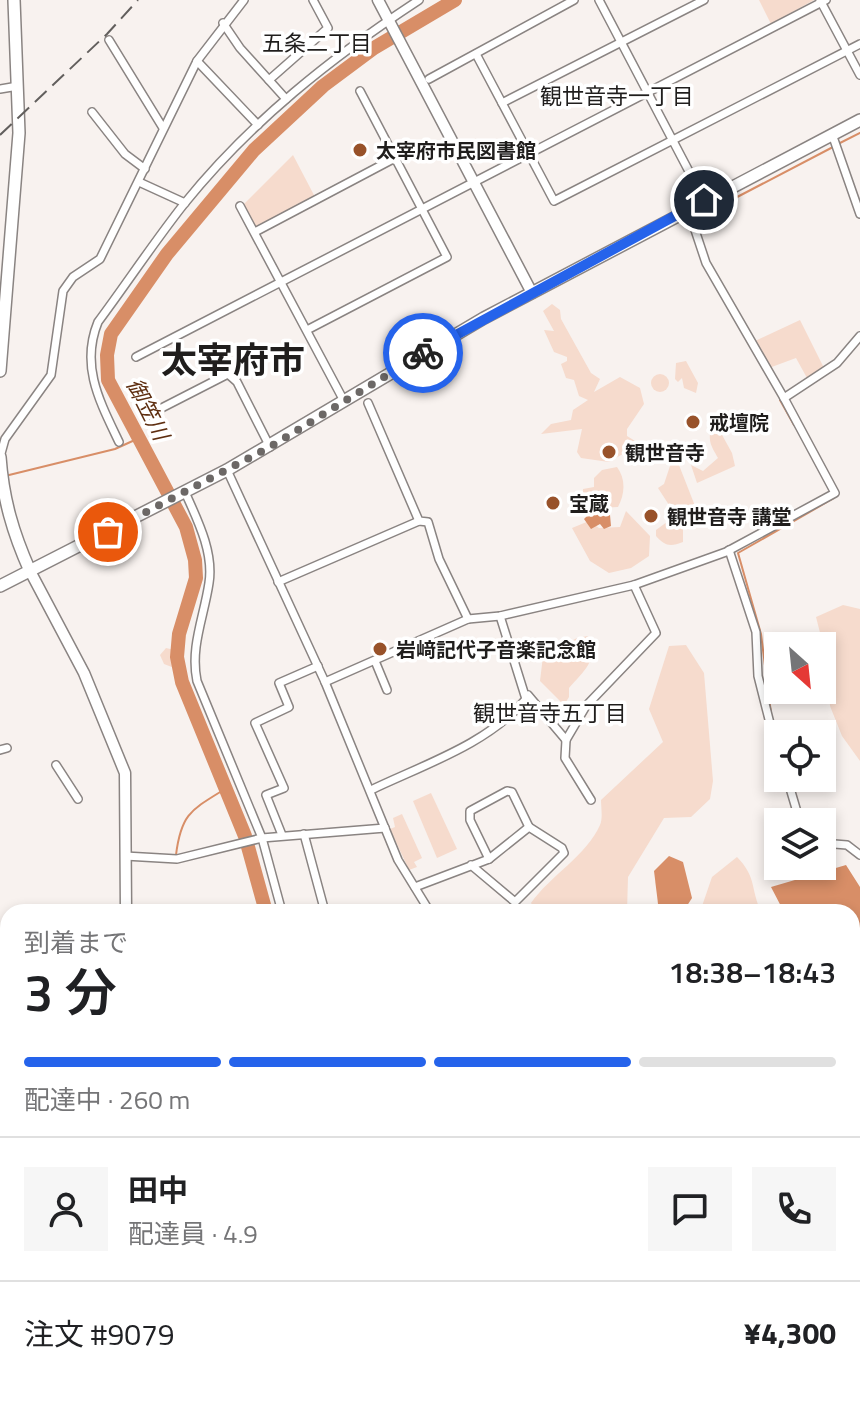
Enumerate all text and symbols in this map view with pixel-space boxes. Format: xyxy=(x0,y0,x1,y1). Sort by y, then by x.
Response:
district label: 五条二丁目 xyxy=(262,26,372,60)
district label: 観世音寺一丁目 xyxy=(540,79,694,113)
place label: 太宰府市民図書館 xyxy=(376,135,536,166)
marker: 太宰府市民図書館 xyxy=(351,141,369,159)
pin xyxy=(670,166,738,234)
icon: home xyxy=(682,178,726,222)
courier xyxy=(383,313,463,393)
icon: bike xyxy=(401,331,445,375)
district label: 太宰府市 xyxy=(161,332,305,387)
water label: 御笠川 xyxy=(118,372,179,448)
place label: 戒壇院 xyxy=(709,407,769,438)
marker: 戒壇院 xyxy=(684,413,702,431)
place label: 観世音寺 xyxy=(625,437,705,468)
marker: 観世音寺 xyxy=(600,443,618,461)
place label: 宝蔵 xyxy=(569,488,609,519)
marker: 宝蔵 xyxy=(544,494,562,512)
pin xyxy=(74,498,142,566)
place label: 観世音寺 講堂 xyxy=(667,501,791,532)
marker: 観世音寺 講堂 xyxy=(642,507,660,525)
icon: bag xyxy=(86,510,130,554)
north arrow xyxy=(764,632,836,704)
map controls xyxy=(764,632,836,880)
place label: 岩﨑記代子音楽記念館 xyxy=(396,634,596,665)
marker: 岩﨑記代子音楽記念館 xyxy=(371,640,389,658)
district label: 観世音寺五丁目 xyxy=(473,696,627,730)
button: locate xyxy=(764,720,836,792)
button: layers xyxy=(764,808,836,880)
text: 到着まで xyxy=(24,923,128,962)
text: 18:38–18:43 xyxy=(669,949,836,995)
text: 3 分 xyxy=(24,952,117,1031)
text: 配達中 · 260 m xyxy=(24,1080,190,1119)
button: person xyxy=(24,1167,108,1251)
text: 田中 xyxy=(128,1167,188,1213)
button: chat xyxy=(648,1167,732,1251)
button: phone xyxy=(752,1167,836,1251)
text: 配達員 · 4.9 xyxy=(128,1214,258,1253)
text: ¥4,300 xyxy=(744,1310,836,1356)
text: 注文 #9079 xyxy=(24,1311,175,1357)

